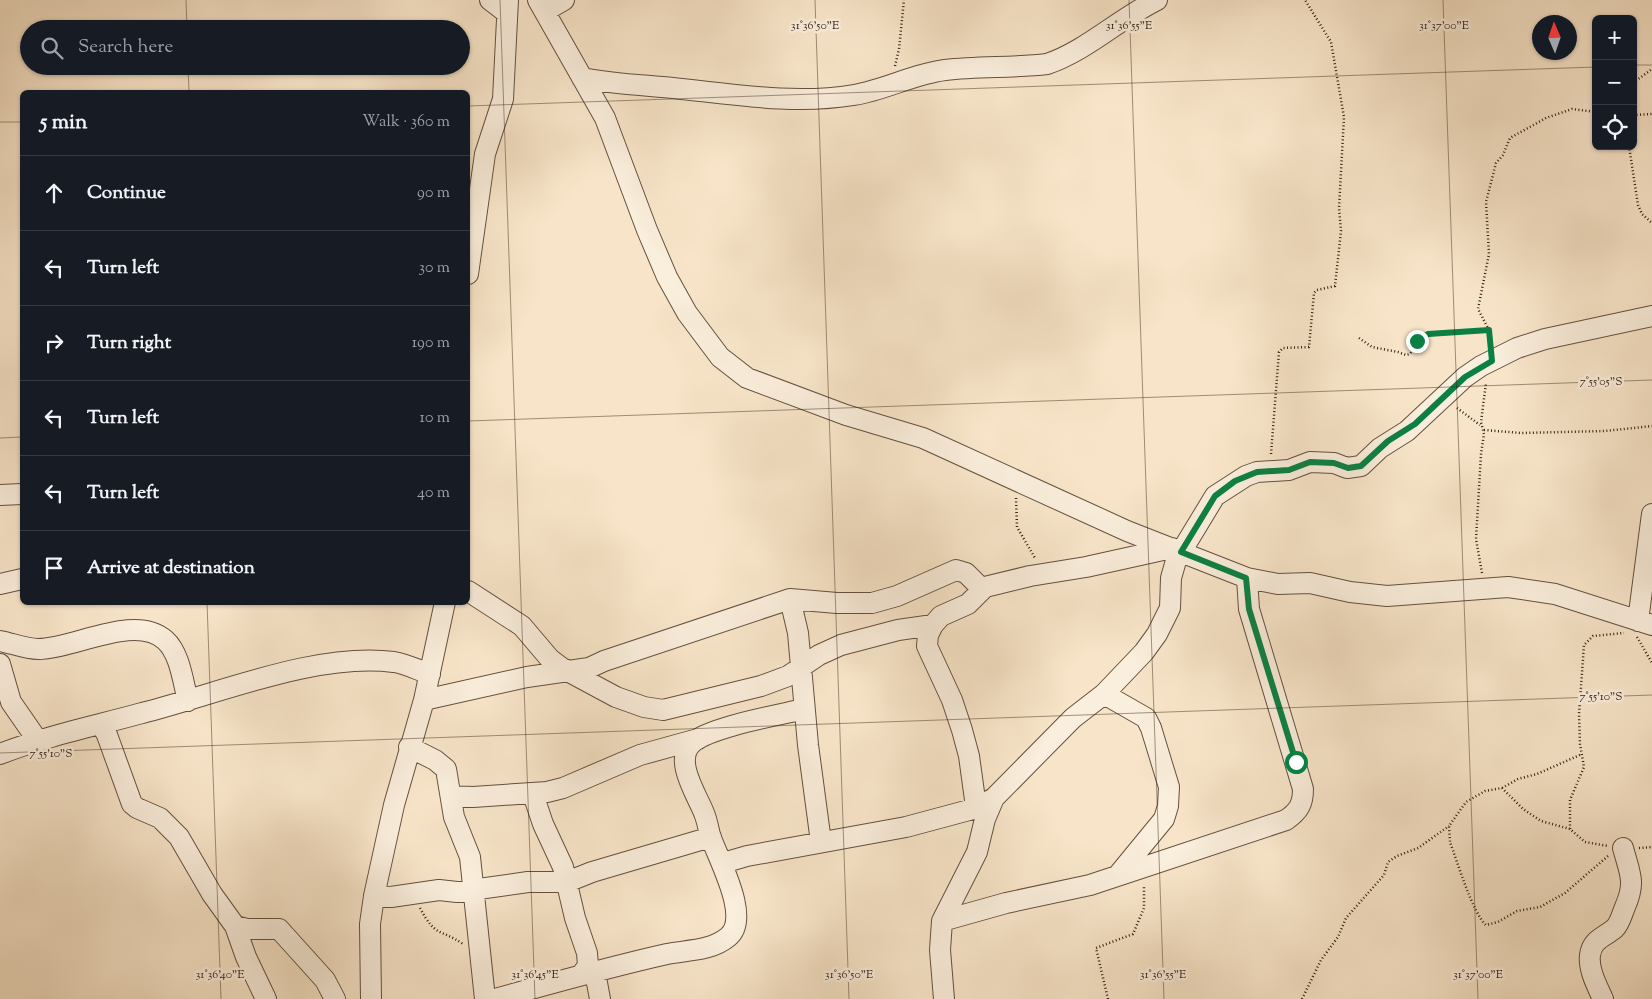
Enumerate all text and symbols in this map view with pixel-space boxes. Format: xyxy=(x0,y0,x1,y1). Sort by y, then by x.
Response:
north arrow xyxy=(1532,15,1577,60)
map controls xyxy=(1592,15,1637,150)
button: + xyxy=(1592,15,1637,60)
text: 31°36'50"E xyxy=(791,17,840,35)
text: 31°36'55"E xyxy=(1106,17,1153,35)
text: 31°37'00"E xyxy=(1419,17,1470,35)
search box xyxy=(20,20,470,75)
icon: search xyxy=(38,34,66,62)
text: Search here xyxy=(78,34,173,61)
button: − xyxy=(1592,60,1637,105)
button: locate xyxy=(1592,105,1637,150)
text: 5 min xyxy=(40,108,87,138)
text: Walk · 360 m xyxy=(362,111,450,134)
icon: ahead xyxy=(40,179,68,207)
text: Continue xyxy=(87,180,166,207)
text: 90 m xyxy=(417,182,450,205)
icon: left xyxy=(40,254,68,282)
text: Turn left xyxy=(87,255,159,282)
text: 30 m xyxy=(419,257,450,280)
icon: right xyxy=(40,329,68,357)
text: Turn right xyxy=(87,330,171,357)
route end xyxy=(1406,330,1429,353)
text: 190 m xyxy=(412,332,450,355)
text: 7°55'05"S xyxy=(1580,373,1622,391)
icon: left xyxy=(40,404,68,432)
text: Turn left xyxy=(87,405,159,432)
text: 10 m xyxy=(420,407,450,430)
icon: left xyxy=(40,479,68,507)
text: Turn left xyxy=(87,480,159,507)
text: 40 m xyxy=(417,482,450,505)
icon: arrive xyxy=(40,554,68,582)
text: Arrive at destination xyxy=(87,555,255,582)
text: 7°55'10"S xyxy=(1580,688,1622,706)
text: 7°55'10"S xyxy=(30,745,72,763)
route start xyxy=(1285,751,1308,774)
text: 31°36'40"E xyxy=(195,966,245,984)
text: 31°36'45"E xyxy=(511,966,559,984)
text: 31°36'50"E xyxy=(825,966,874,984)
text: 31°36'55"E xyxy=(1140,966,1187,984)
text: 31°37'00"E xyxy=(1453,966,1504,984)

